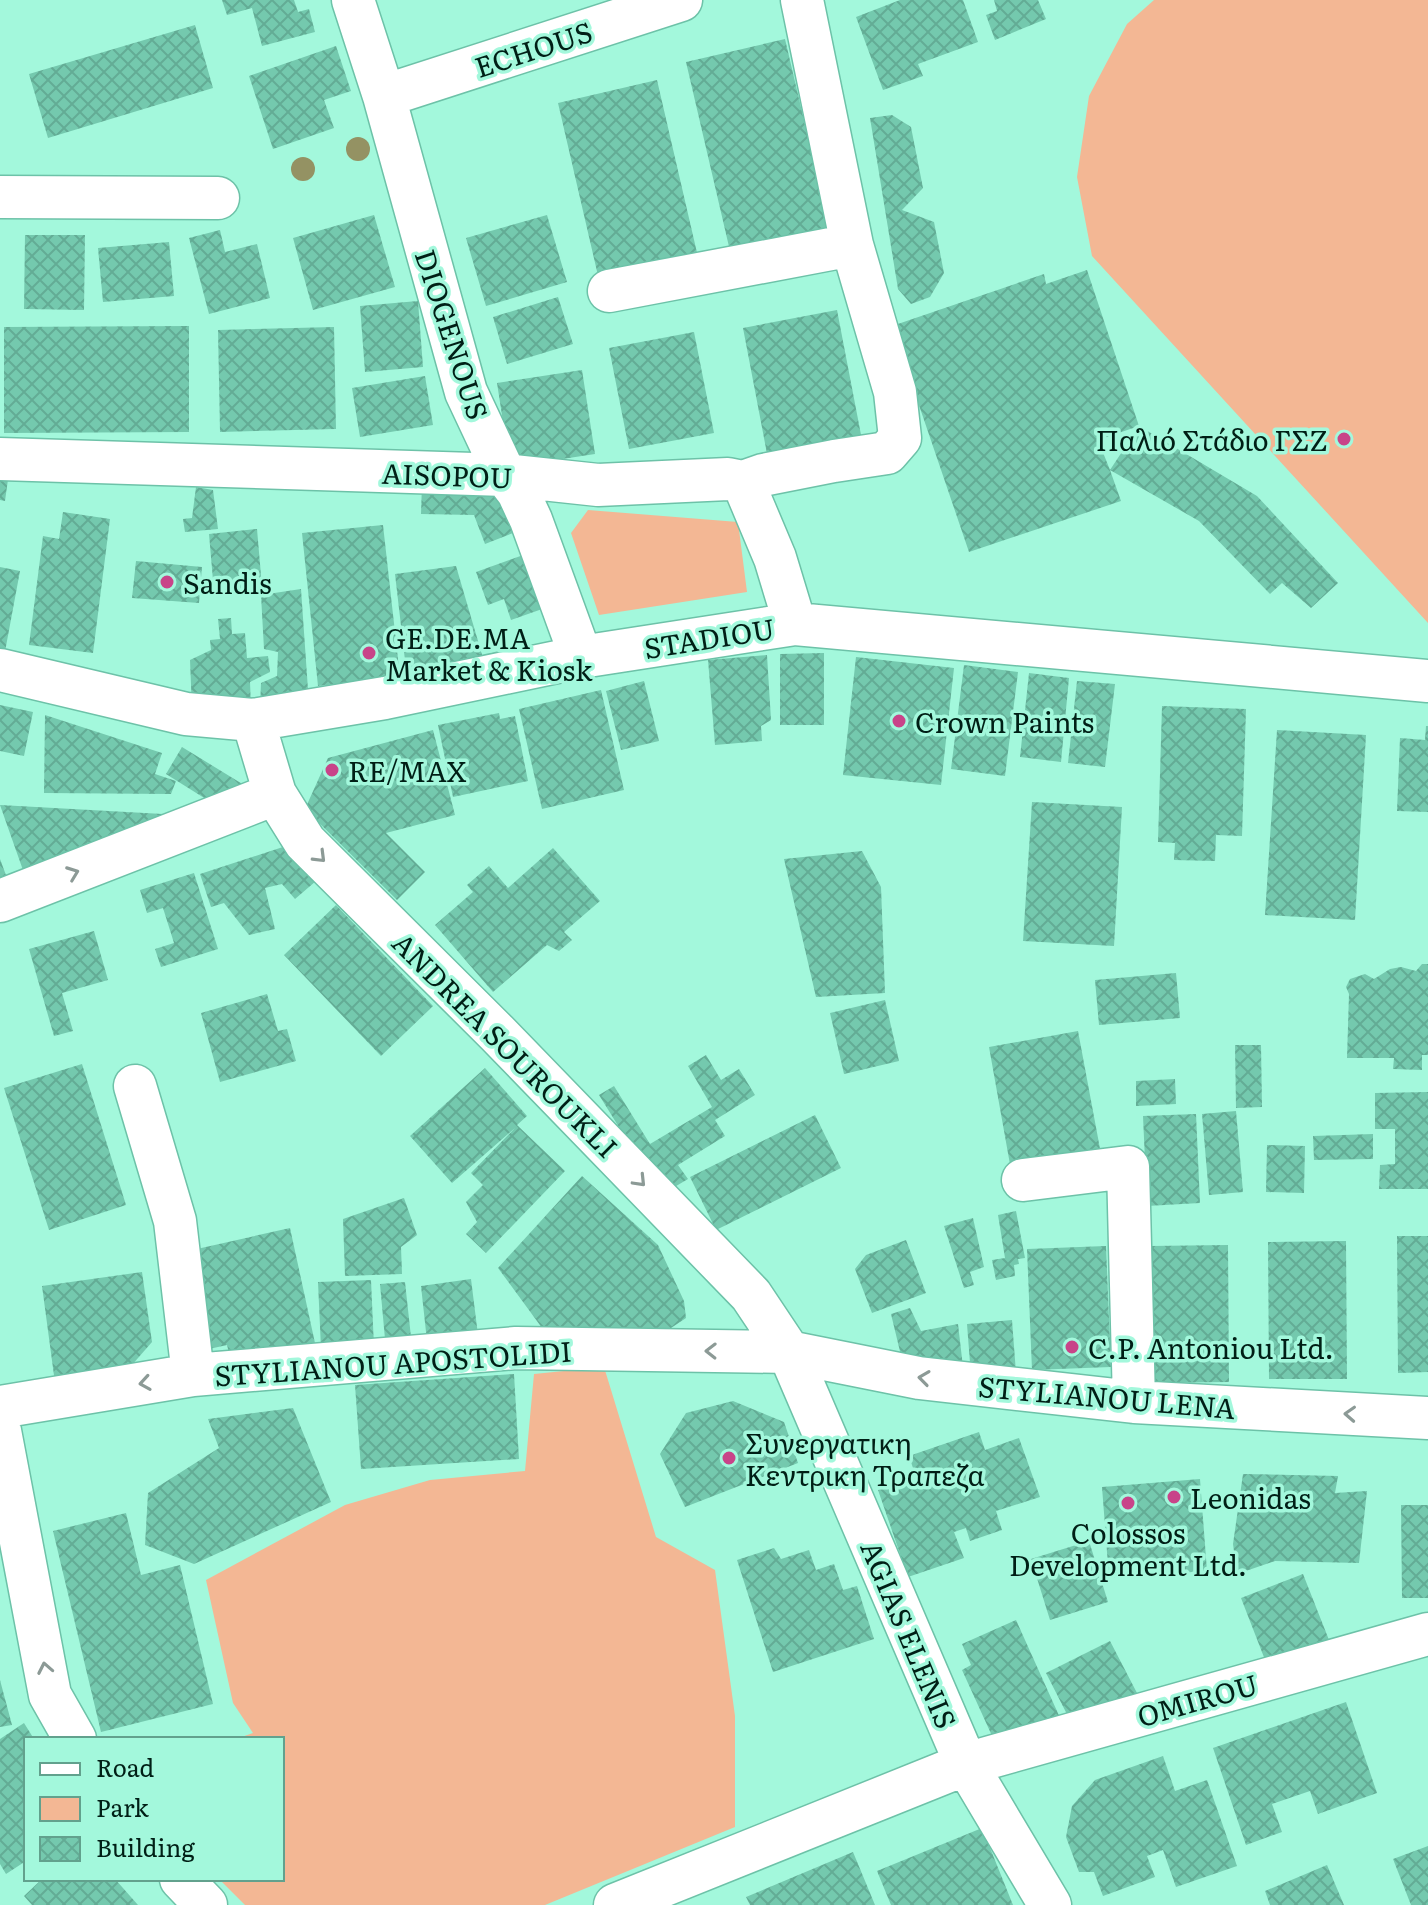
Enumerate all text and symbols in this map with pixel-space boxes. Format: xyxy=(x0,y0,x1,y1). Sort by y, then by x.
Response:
street label: ECHOUS xyxy=(469,9,597,87)
street label: DIOGENOUS xyxy=(406,244,500,424)
place label: Παλιό Στάδιο ΓΣΖ xyxy=(1096,418,1328,460)
marker: Παλιό Στάδιο ΓΣΖ xyxy=(1335,430,1353,448)
street label: AISOPOU xyxy=(381,451,513,497)
place label: Sandis xyxy=(183,561,272,603)
marker: Sandis xyxy=(158,573,176,591)
street label: STADIOU xyxy=(641,606,777,668)
place label: GE.DE.MA Market & Kiosk xyxy=(385,616,593,690)
marker: GE.DE.MA Market & Kiosk xyxy=(360,644,378,662)
place label: Crown Paints xyxy=(915,700,1094,742)
marker: Crown Paints xyxy=(890,712,908,730)
place label: RE/MAX xyxy=(348,749,467,791)
marker: RE/MAX xyxy=(323,761,341,779)
one-way arrow xyxy=(311,848,325,862)
one-way arrow xyxy=(65,866,79,883)
street label: ANDREA SOUROUKLI xyxy=(384,922,628,1166)
one-way arrow xyxy=(631,1172,646,1186)
place label: C.P. Antoniou Ltd. xyxy=(1088,1326,1334,1368)
street label: STYLIANOU APOSTOLIDI xyxy=(213,1329,573,1395)
marker: C.P. Antoniou Ltd. xyxy=(1063,1338,1081,1356)
one-way arrow xyxy=(704,1342,717,1360)
street label: STYLIANOU LENA xyxy=(977,1364,1238,1428)
one-way arrow xyxy=(917,1370,931,1387)
one-way arrow xyxy=(138,1374,152,1391)
one-way arrow xyxy=(1343,1406,1356,1423)
place label: Συνεργατικη Κεντρικη Τραπεζα xyxy=(745,1421,985,1495)
marker: Συνεργατικη Κεντρικη Τραπεζα xyxy=(720,1449,738,1467)
place label: Leonidas xyxy=(1190,1476,1311,1518)
marker: Leonidas xyxy=(1165,1488,1183,1506)
marker: Colossos Development Ltd. xyxy=(1119,1494,1137,1512)
place label: Colossos Development Ltd. xyxy=(1009,1511,1247,1585)
street label: AGIAS ELENIS xyxy=(851,1534,969,1734)
one-way arrow xyxy=(38,1661,55,1675)
street label: OMIROU xyxy=(1132,1662,1262,1736)
legend xyxy=(24,1737,284,1881)
text: Road xyxy=(96,1749,155,1784)
text: Park xyxy=(96,1789,149,1824)
text: Building xyxy=(96,1829,195,1864)

